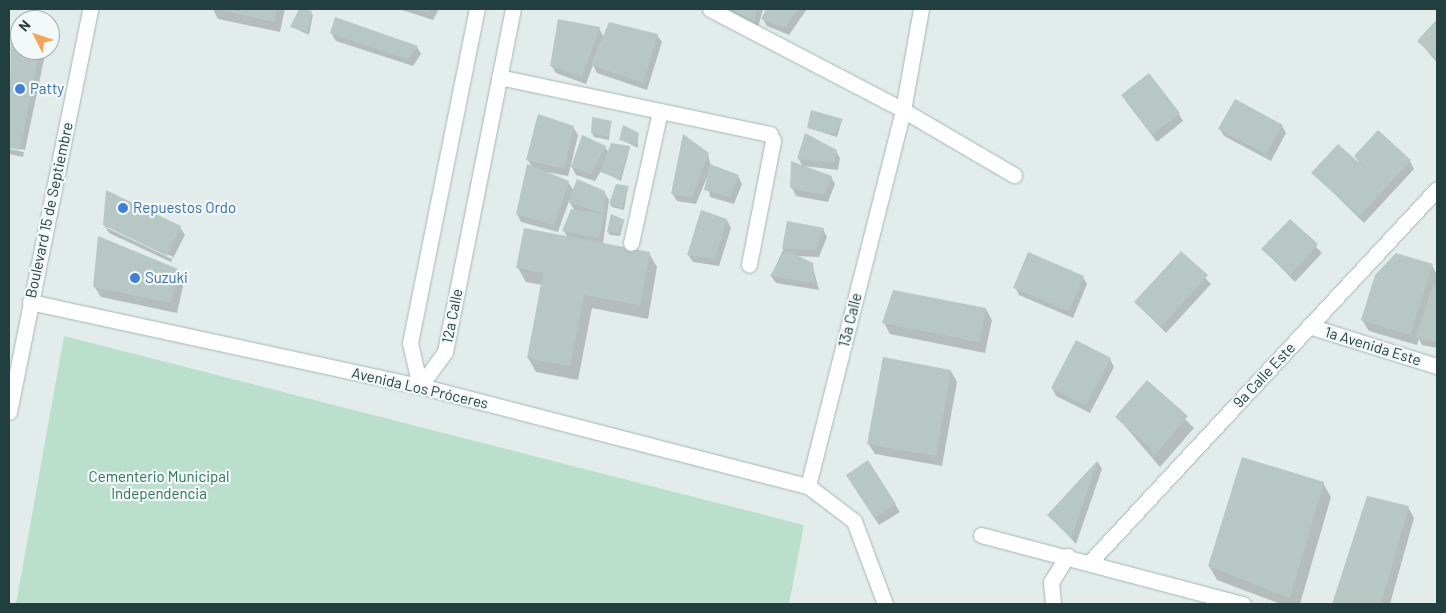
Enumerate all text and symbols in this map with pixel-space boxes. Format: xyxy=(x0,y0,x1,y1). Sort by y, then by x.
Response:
north arrow xyxy=(10,10,60,60)
text: N xyxy=(15,16,34,35)
place label: Patty xyxy=(30,80,64,98)
marker: Patty xyxy=(14,83,26,95)
street label: Boulevard 15 de Septiembre xyxy=(22,120,76,300)
place label: Repuestos Ordo xyxy=(133,199,236,217)
marker: Repuestos Ordo xyxy=(117,202,129,214)
place label: Suzuki xyxy=(145,269,188,287)
marker: Suzuki xyxy=(129,272,141,284)
street label: 12a Calle xyxy=(438,287,466,345)
street label: 13a Calle xyxy=(835,291,865,349)
street label: 1a Avenida Este xyxy=(1323,323,1423,369)
street label: 9a Calle Este xyxy=(1229,339,1299,411)
street label: Avenida Los Próceres xyxy=(350,364,490,412)
park label: Cementerio Municipal Independencia xyxy=(89,467,229,502)

